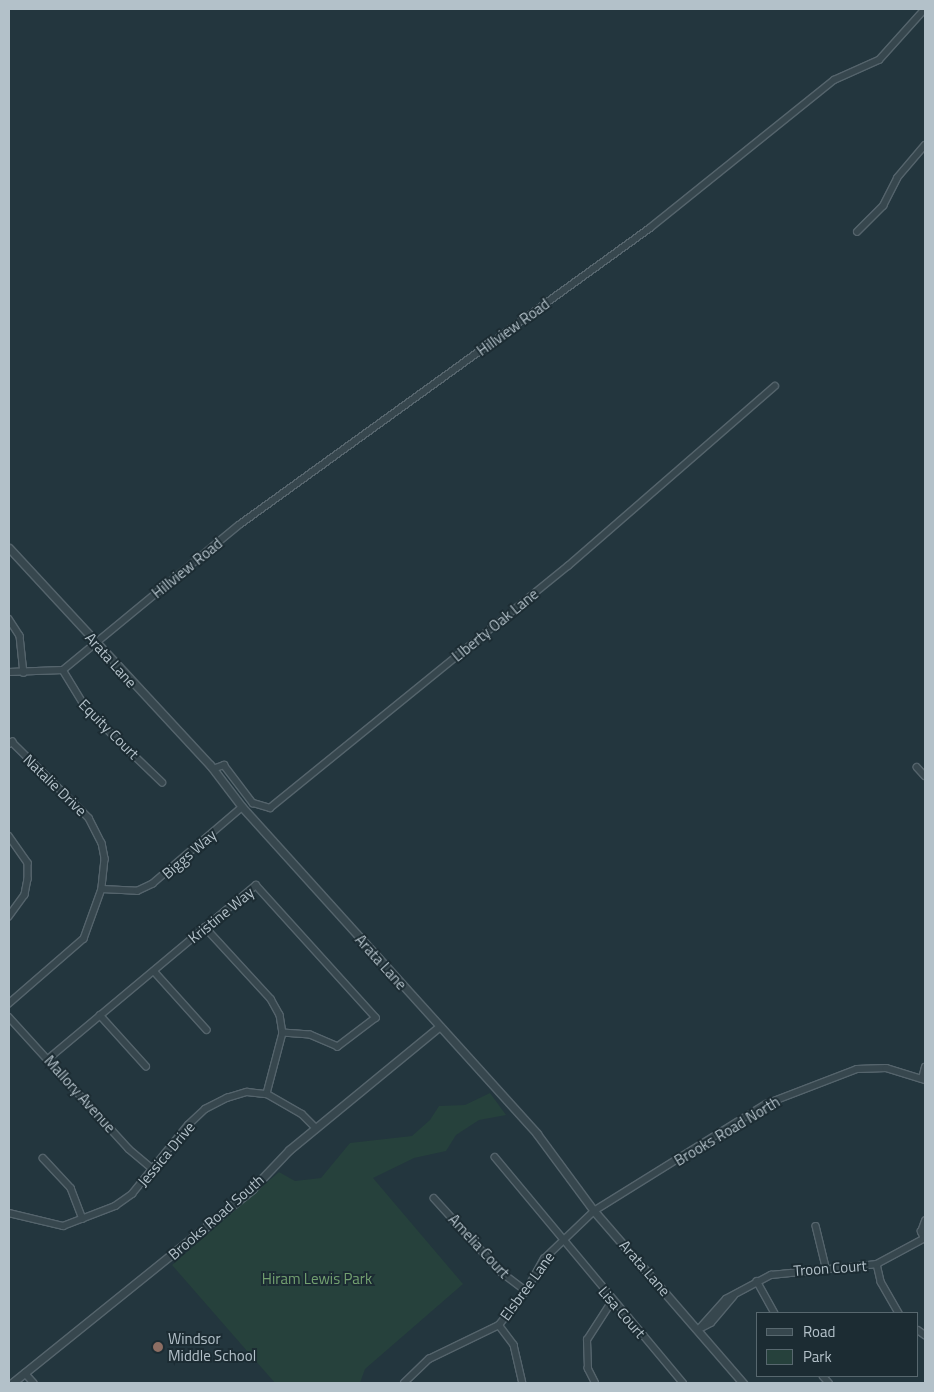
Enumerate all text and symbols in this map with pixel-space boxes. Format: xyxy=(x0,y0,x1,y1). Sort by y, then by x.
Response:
street label: Hillview Road xyxy=(473,295,553,359)
street label: Hillview Road xyxy=(148,534,226,602)
street label: LIberty Oak Lane xyxy=(448,585,542,665)
street label: Arata Lane xyxy=(82,629,140,691)
street label: Equity Court xyxy=(75,695,143,763)
street label: Natalie Drive xyxy=(20,750,90,820)
street label: Biggs Way xyxy=(158,826,220,882)
street label: Kristine Way xyxy=(185,883,257,947)
street label: Arata Lane xyxy=(352,931,410,993)
street label: Mallory Avenue xyxy=(41,1052,119,1136)
street label: Brooks Road North xyxy=(671,1092,783,1170)
street label: Jessica Drive xyxy=(134,1118,198,1190)
street label: Brooks Road South xyxy=(165,1171,267,1263)
street label: Amelia Court xyxy=(445,1210,513,1282)
street label: Arata Lane xyxy=(616,1236,674,1300)
street label: Elsbree Lane xyxy=(496,1248,558,1324)
street label: Troon Court xyxy=(793,1256,867,1280)
park label: Hiram Lewis Park xyxy=(262,1270,372,1288)
street label: Lisa Court xyxy=(595,1282,649,1342)
legend xyxy=(756,1312,919,1377)
text: Road xyxy=(803,1320,835,1343)
place label: Windsor Middle School xyxy=(168,1329,256,1364)
marker: Windsor Middle School xyxy=(152,1341,164,1353)
text: Park xyxy=(803,1345,832,1368)

